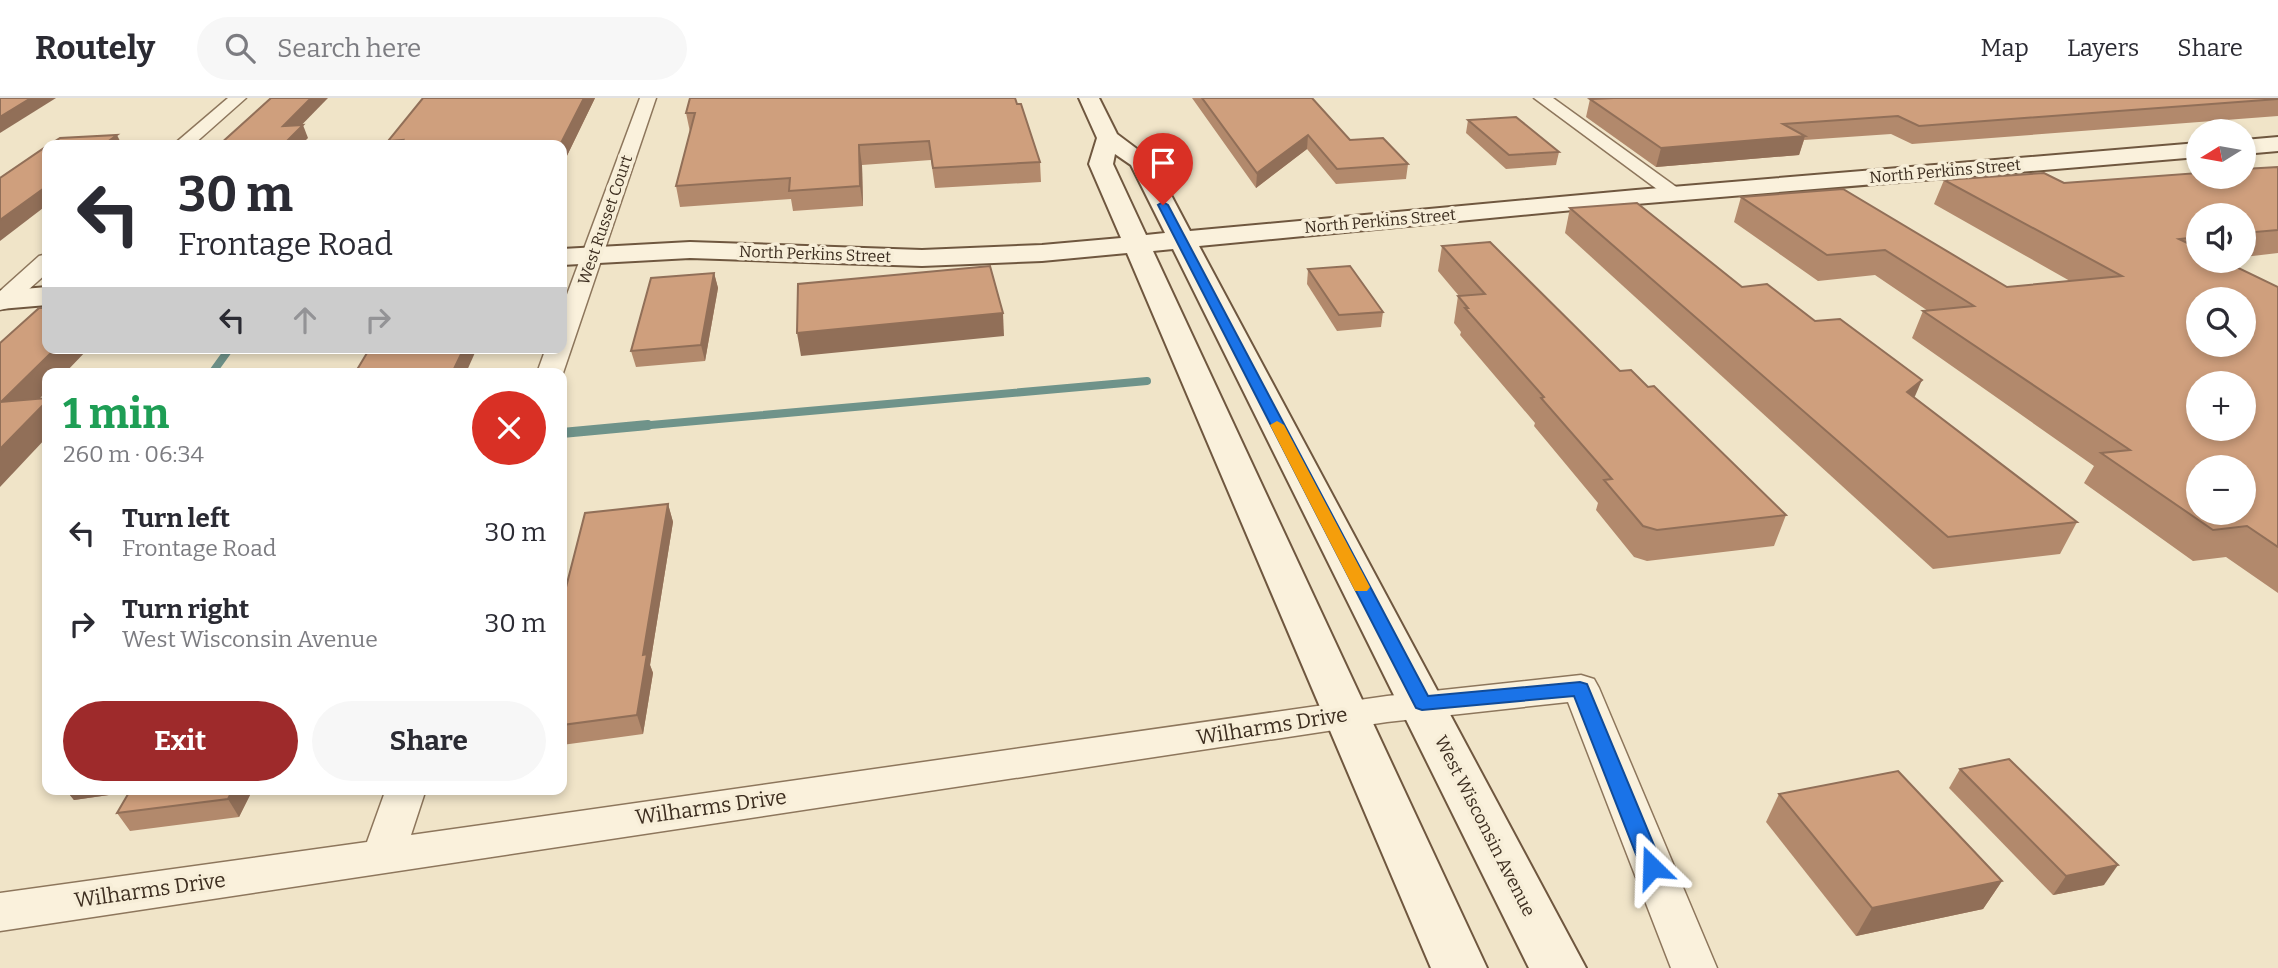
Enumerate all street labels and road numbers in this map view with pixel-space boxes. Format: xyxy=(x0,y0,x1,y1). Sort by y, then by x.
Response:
street label: West Russet Court xyxy=(574,153,636,287)
street label: North Perkins Street xyxy=(1868,155,2022,187)
street label: North Perkins Street xyxy=(1303,205,1457,237)
street label: North Perkins Street xyxy=(739,242,891,266)
street label: Wilharms Drive xyxy=(1195,701,1349,751)
street label: West Wisconsin Avenue xyxy=(1430,732,1540,920)
street label: Wilharms Drive xyxy=(634,784,788,830)
street label: Wilharms Drive xyxy=(73,867,227,913)

